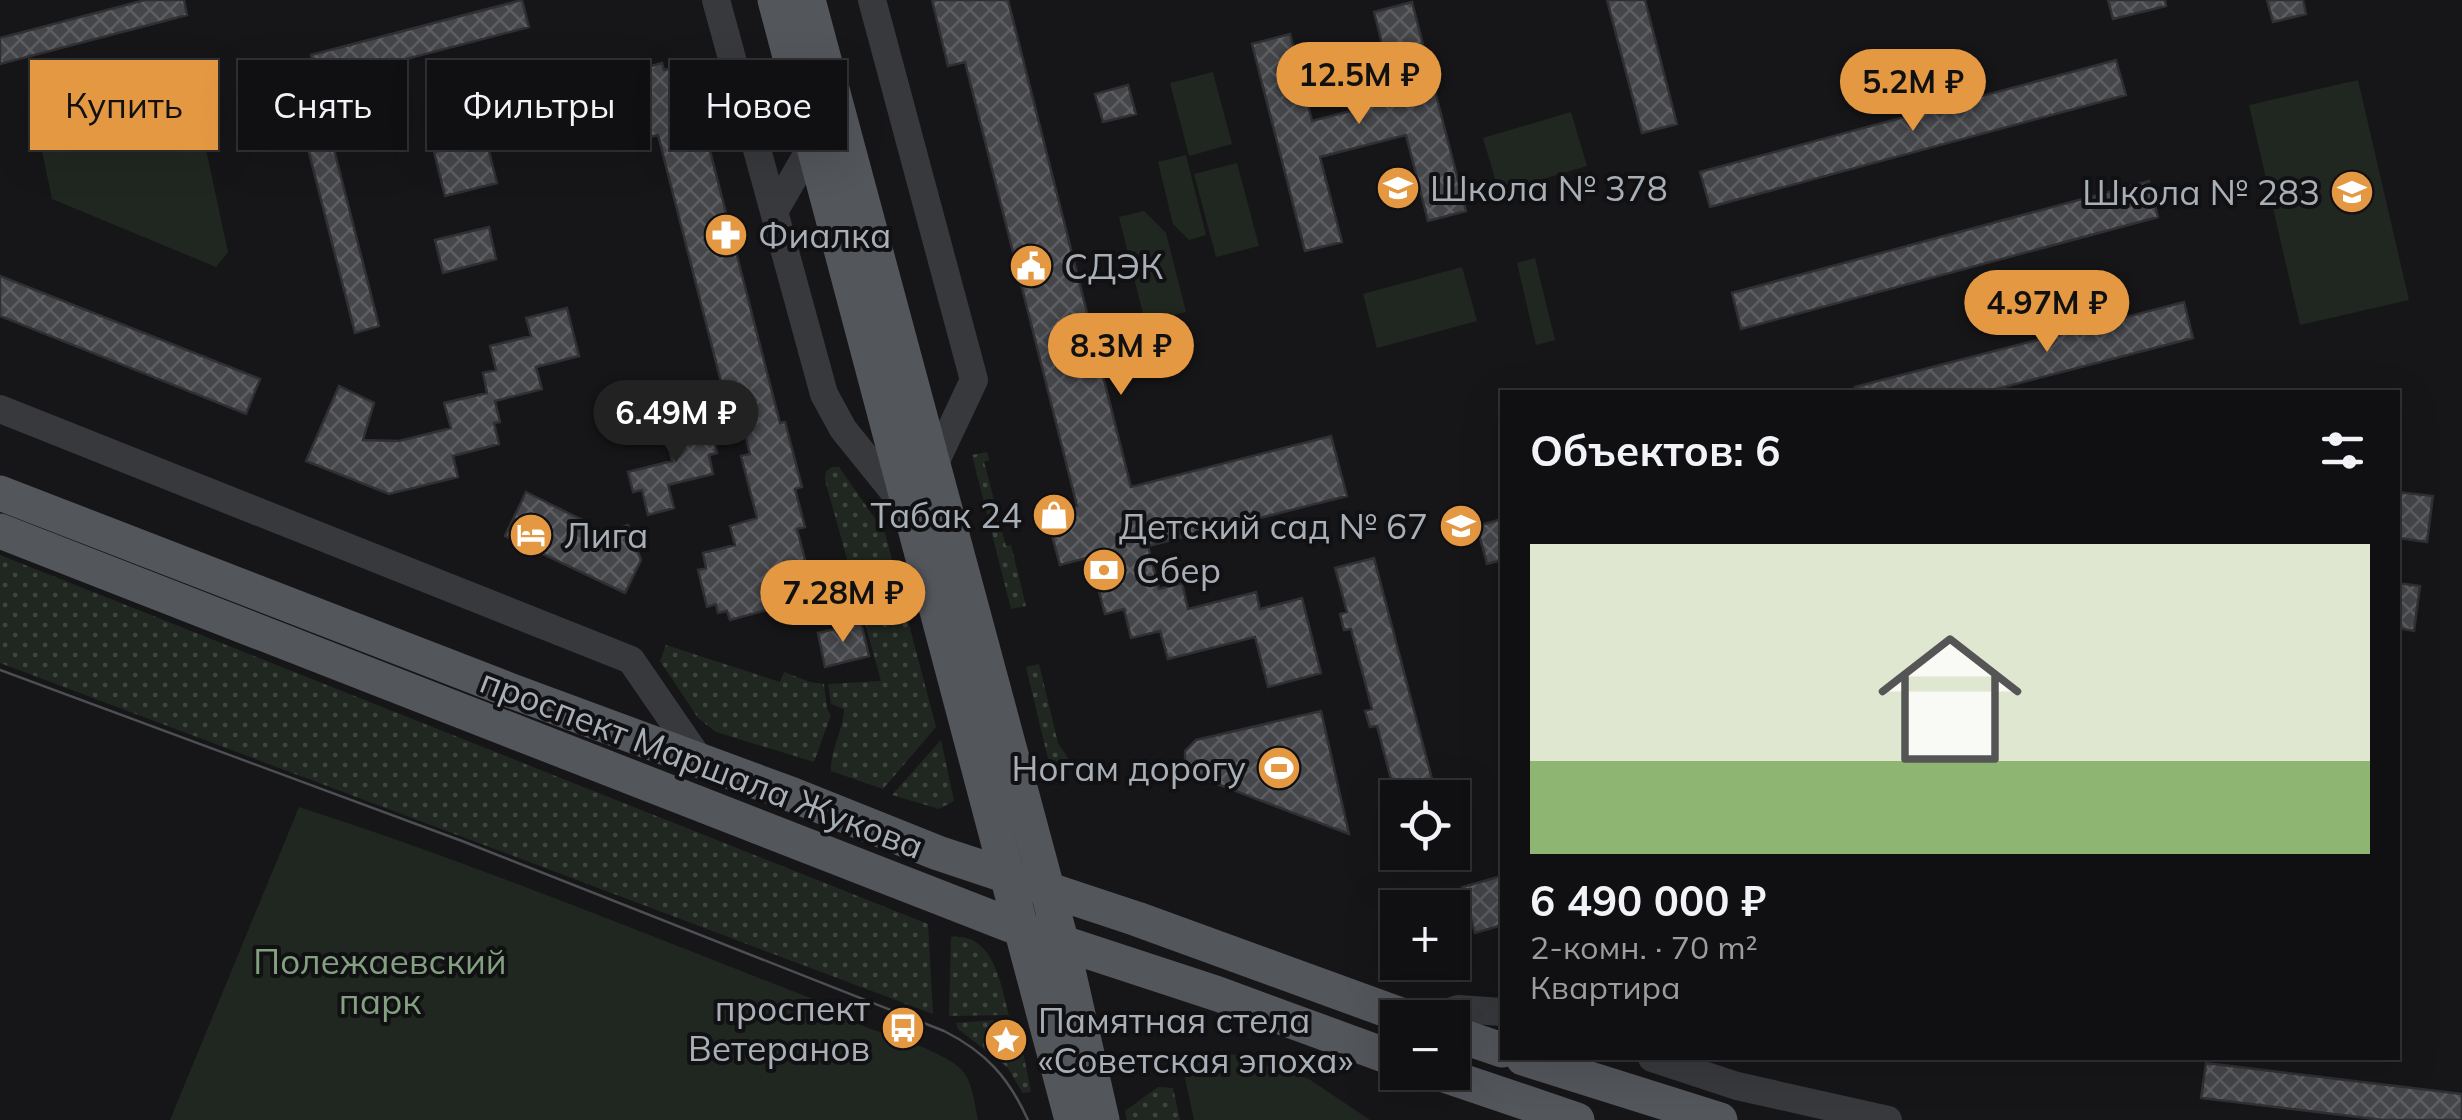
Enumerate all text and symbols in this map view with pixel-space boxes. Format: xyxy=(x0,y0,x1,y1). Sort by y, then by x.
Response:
pin: 12.5M ₽ xyxy=(1267,42,1451,127)
pin: 5.2M ₽ xyxy=(1832,49,1994,134)
text: 12.5M ₽ xyxy=(1298,54,1420,94)
chip: Купить xyxy=(30,60,218,150)
chip: Снять xyxy=(238,60,407,150)
chip: Фильтры xyxy=(427,60,650,150)
chip: Новое xyxy=(670,60,847,150)
text: 5.2M ₽ xyxy=(1862,61,1964,101)
school or university icon: Школа № 378 xyxy=(1375,165,1421,211)
place label: Школа № 378 xyxy=(1430,166,1668,210)
school or university icon: Школа № 283 xyxy=(2329,169,2375,215)
place label: Школа № 283 xyxy=(2082,170,2320,214)
pharmacy icon: Фиалка xyxy=(703,212,749,258)
place label: Фиалка xyxy=(758,213,891,257)
public building icon: СДЭК xyxy=(1008,243,1054,289)
place label: СДЭК xyxy=(1064,244,1163,288)
pin: 4.97M ₽ xyxy=(1955,270,2139,355)
text: 4.97M ₽ xyxy=(1986,282,2108,322)
pin: 8.3M ₽ xyxy=(1040,313,1202,398)
text: 8.3M ₽ xyxy=(1070,325,1172,365)
pin: 6.49M ₽ xyxy=(584,380,768,465)
text: 6.49M ₽ xyxy=(615,392,737,432)
icon: filters xyxy=(2315,423,2370,478)
text: Объектов: 6 xyxy=(1530,424,1780,477)
shop icon: Табак 24 xyxy=(1031,492,1077,538)
place label: Табак 24 xyxy=(870,493,1022,537)
school or university icon: Детский сад № 67 xyxy=(1438,503,1484,549)
place label: Детский сад № 67 xyxy=(1119,504,1428,548)
hotel icon: Лига xyxy=(508,512,554,558)
place label: Лига xyxy=(564,513,648,557)
bank icon: Сбер xyxy=(1081,547,1127,593)
place label: Сбер xyxy=(1136,548,1221,592)
pin: 7.28M ₽ xyxy=(751,560,935,645)
text: 7.28M ₽ xyxy=(782,572,904,612)
icon: home xyxy=(1860,609,2040,789)
street label: проспект Маршала Жукова xyxy=(474,658,930,868)
sports icon: Ногам дорогу xyxy=(1256,745,1302,791)
place label: Ногам дорогу xyxy=(1011,746,1246,790)
map controls xyxy=(1380,780,1470,1090)
button: locate xyxy=(1380,780,1470,870)
text: 6 490 000 ₽ xyxy=(1530,874,1766,927)
button: + xyxy=(1380,890,1470,980)
text: 2-комн. · 70 m² xyxy=(1530,927,1758,967)
park label: Полежаевский парк xyxy=(253,939,507,1023)
text: Квартира xyxy=(1530,967,1681,1007)
place label: проспект Ветеранов xyxy=(688,986,870,1070)
place label: Памятная стела «Советская эпоха» xyxy=(1038,998,1353,1082)
button: − xyxy=(1380,1000,1470,1090)
bus stop icon: проспект Ветеранов xyxy=(880,1005,926,1051)
place icon: Памятная стела «Советская эпоха» xyxy=(983,1017,1029,1063)

